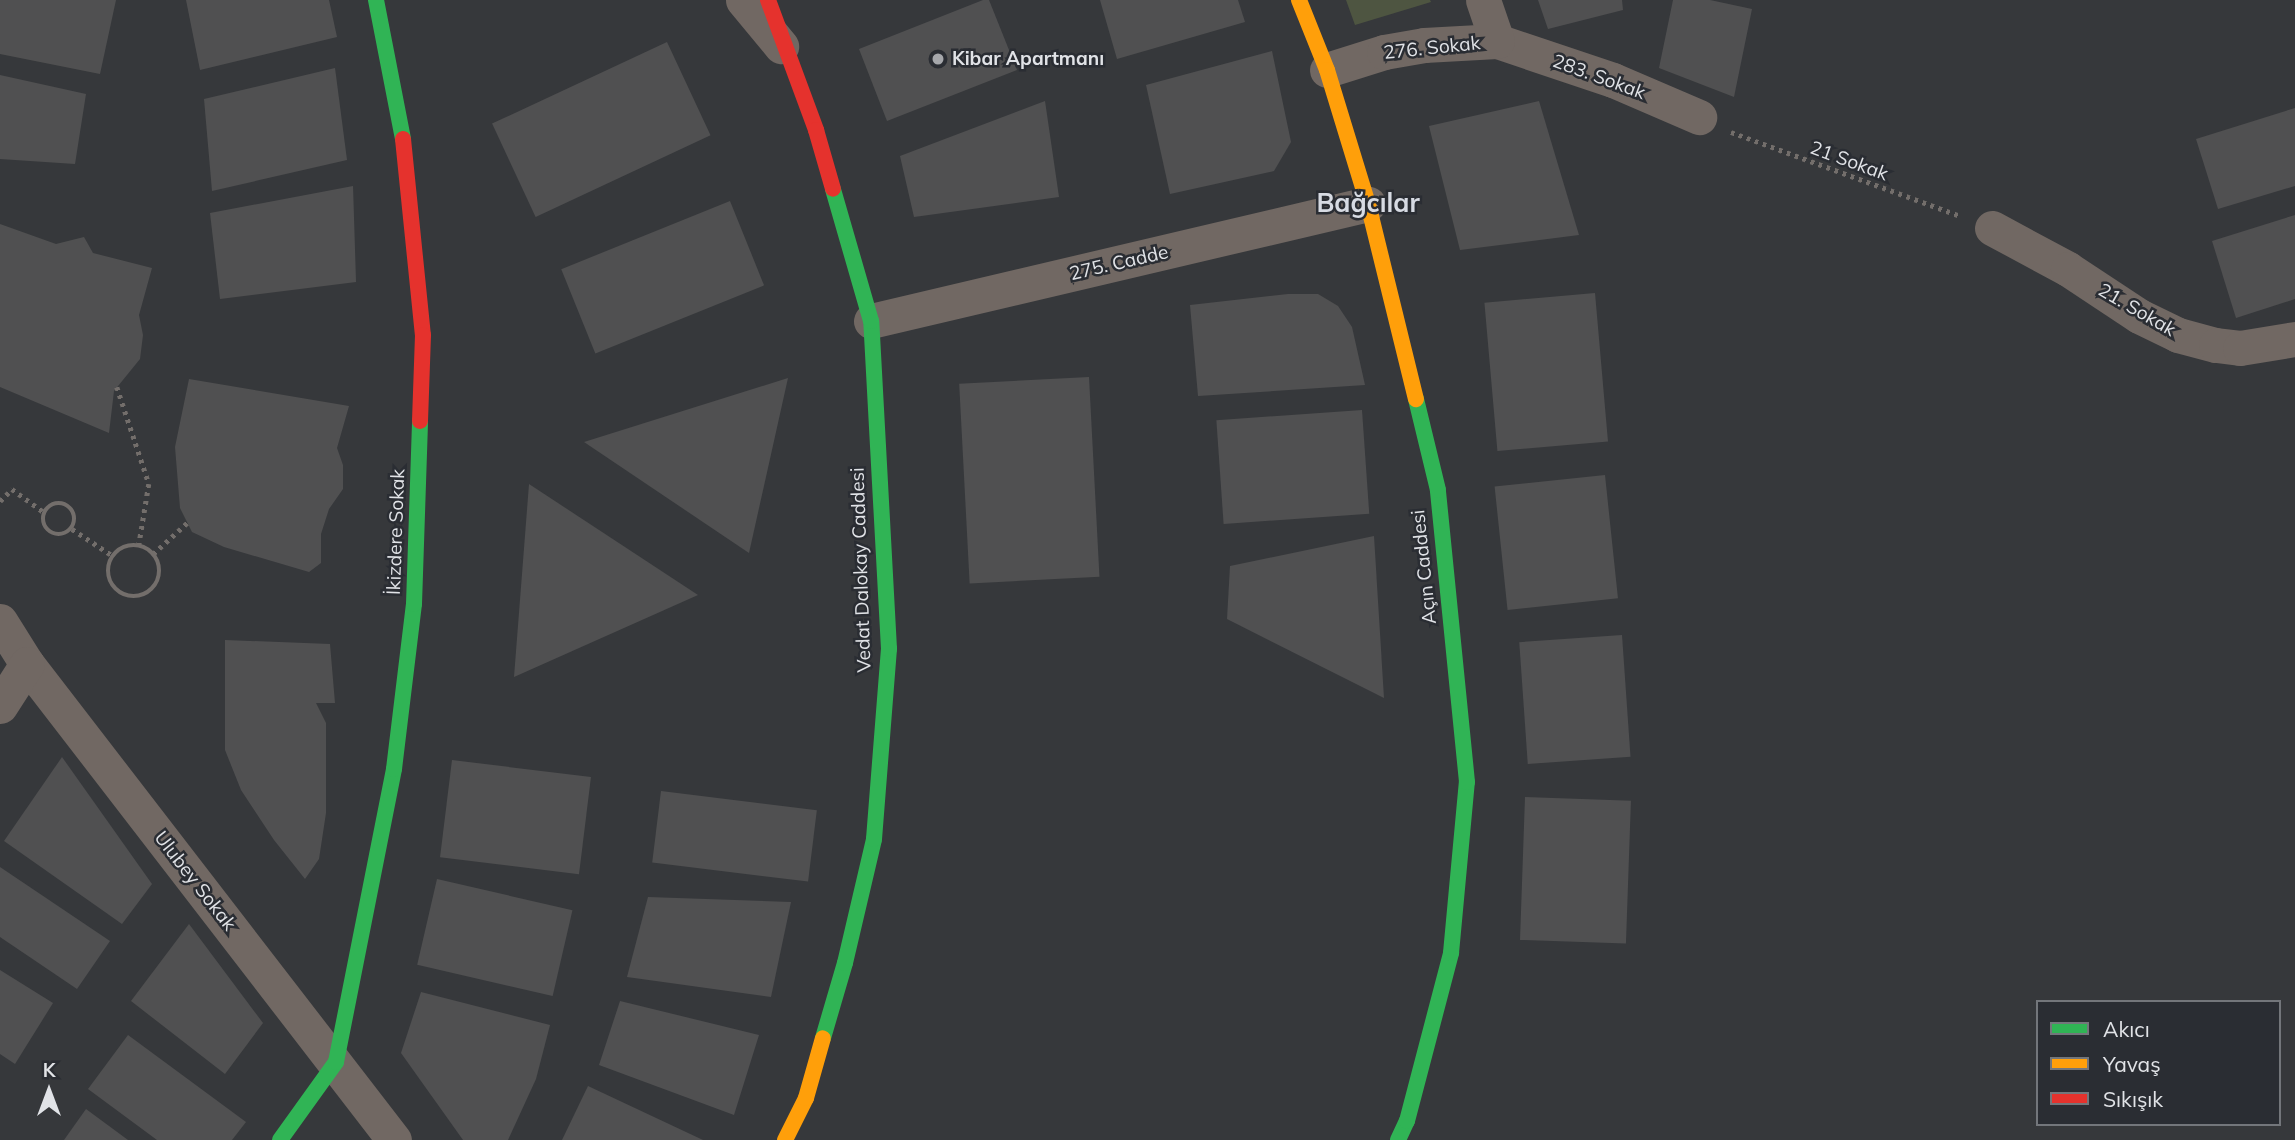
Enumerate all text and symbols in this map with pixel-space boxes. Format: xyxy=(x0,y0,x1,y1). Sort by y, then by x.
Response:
street label: 276. Sokak xyxy=(1383,32,1481,64)
place label: Kibar Apartmanı xyxy=(952,48,1104,70)
street label: 283. Sokak xyxy=(1550,50,1648,104)
marker: Kibar Apartmanı xyxy=(930,51,946,67)
street label: 21 Sokak xyxy=(1807,136,1891,186)
district label: Bağcılar xyxy=(1316,187,1420,219)
street label: 275. Cadde xyxy=(1067,241,1171,285)
street label: 21. Sokak xyxy=(2094,279,2180,341)
street label: Vedat Dalokay Caddesi xyxy=(846,467,876,673)
street label: İkizdere Sokak xyxy=(382,469,410,595)
street label: Açın Caddesi xyxy=(1407,509,1441,625)
street label: Ulubey Sokak xyxy=(149,827,241,935)
legend xyxy=(2036,1000,2281,1126)
text: Akıcı xyxy=(2103,1016,2150,1042)
text: Yavaş xyxy=(2103,1051,2161,1077)
north arrow xyxy=(14,1056,84,1126)
text: K xyxy=(43,1058,55,1082)
text: Sıkışık xyxy=(2103,1086,2163,1112)

